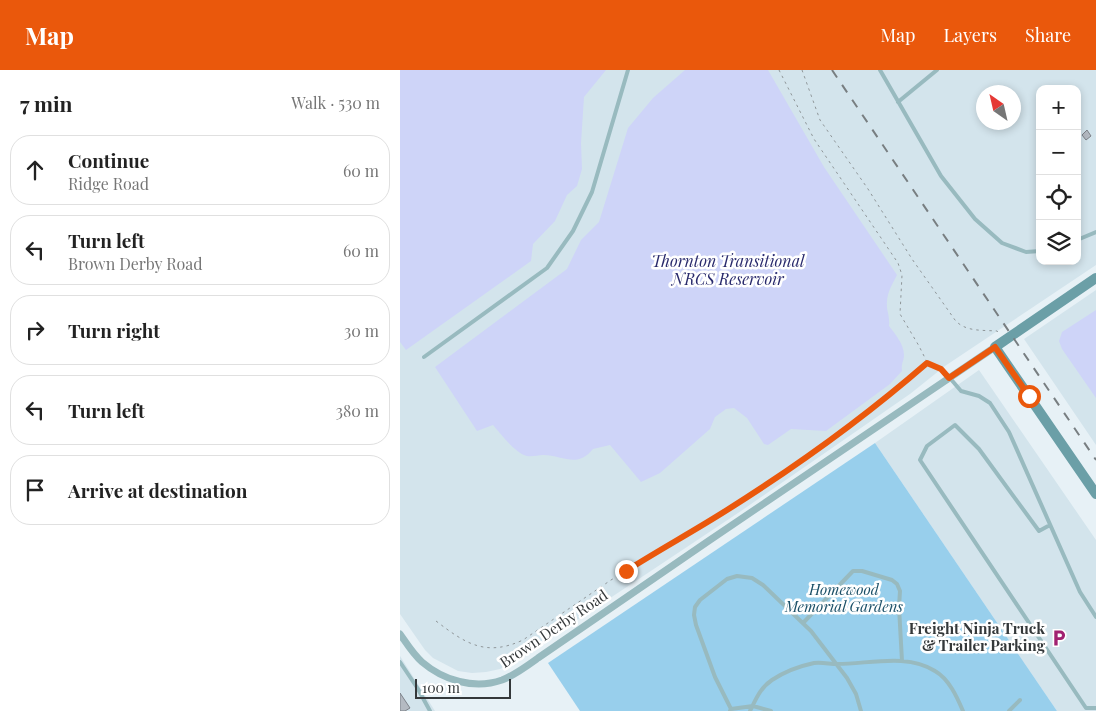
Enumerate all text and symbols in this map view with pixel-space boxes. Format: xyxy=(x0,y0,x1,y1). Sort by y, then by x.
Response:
text: Map xyxy=(25,19,74,51)
text: Map xyxy=(880,23,915,47)
text: Layers xyxy=(943,23,997,47)
text: Share xyxy=(1025,23,1071,47)
north arrow xyxy=(976,85,1021,130)
map controls xyxy=(1036,85,1081,265)
button: + xyxy=(1036,85,1081,130)
text: 7 min xyxy=(20,89,73,117)
text: Walk · 530 m xyxy=(291,92,380,113)
button: − xyxy=(1036,130,1081,175)
text: Continue xyxy=(68,147,149,173)
icon: ahead xyxy=(21,156,49,184)
text: 60 m xyxy=(343,160,379,181)
text: Ridge Road xyxy=(68,173,149,194)
button: locate xyxy=(1036,175,1081,220)
button: layers xyxy=(1036,220,1081,265)
text: Turn left xyxy=(68,227,145,253)
icon: left xyxy=(21,236,49,264)
text: 60 m xyxy=(343,240,379,261)
water label: Thornton Transitional NRCS Reservoir xyxy=(652,250,805,289)
text: Brown Derby Road xyxy=(68,253,203,274)
icon: right xyxy=(21,316,49,344)
text: Turn right xyxy=(68,317,160,343)
text: 30 m xyxy=(344,320,379,341)
route start xyxy=(1018,385,1041,408)
icon: left xyxy=(21,396,49,424)
text: Turn left xyxy=(68,397,145,423)
text: 380 m xyxy=(336,400,379,421)
icon: arrive xyxy=(21,476,49,504)
text: Arrive at destination xyxy=(68,477,248,503)
route end xyxy=(615,560,638,583)
park label: Homewood Memorial Gardens xyxy=(784,579,903,616)
street label: Brown Derby Road xyxy=(496,584,612,672)
place label: Freight Ninja Truck & Trailer Parking xyxy=(909,618,1046,655)
parking icon: Freight Ninja Truck & Trailer Parking xyxy=(1049,628,1069,648)
scale bar xyxy=(415,676,511,699)
text: 100 m xyxy=(422,678,460,697)

